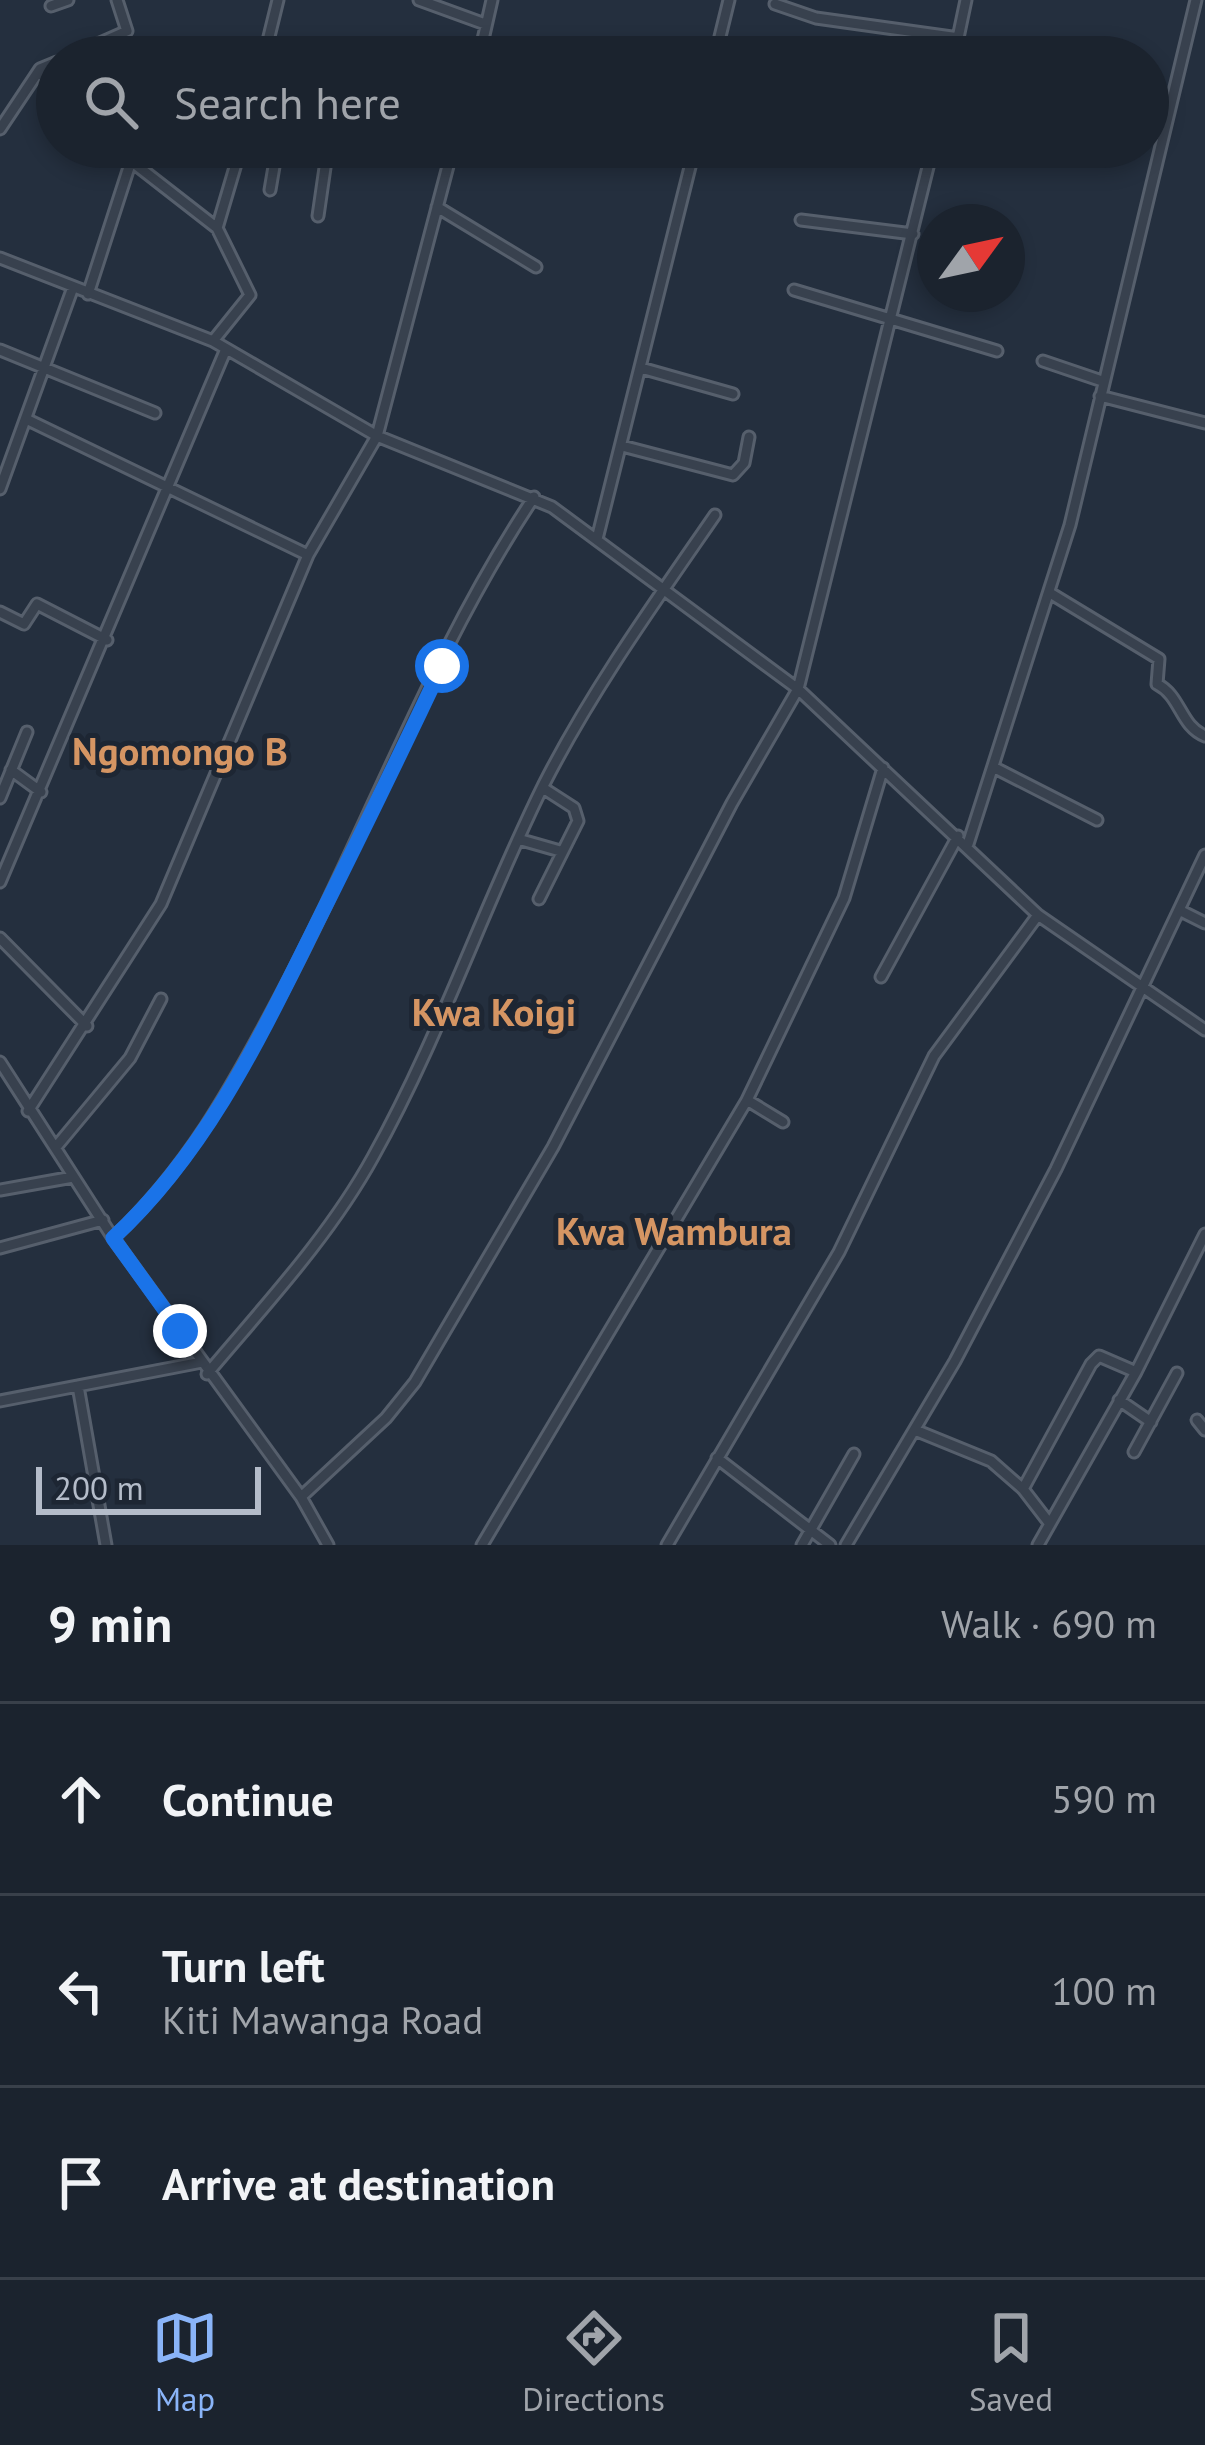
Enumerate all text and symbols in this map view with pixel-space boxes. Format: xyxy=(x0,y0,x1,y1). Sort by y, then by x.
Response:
search box xyxy=(36,36,1169,168)
icon: search xyxy=(78,69,144,135)
text: Search here xyxy=(174,73,401,131)
north arrow xyxy=(917,204,1025,312)
route start xyxy=(415,639,469,693)
district label: Ngomongo B xyxy=(72,725,288,776)
district label: Kwa Koigi xyxy=(412,986,576,1037)
district label: Kwa Wambura xyxy=(556,1205,792,1256)
route end xyxy=(153,1304,207,1358)
scale bar xyxy=(36,1461,261,1514)
text: 200 m xyxy=(54,1466,144,1509)
text: 9 min xyxy=(48,1590,172,1656)
text: Walk · 690 m xyxy=(941,1598,1157,1649)
icon: ahead xyxy=(48,1766,114,1832)
text: Continue xyxy=(162,1770,334,1828)
text: 590 m xyxy=(1051,1773,1157,1824)
text: Turn left xyxy=(162,1936,325,1994)
icon: left xyxy=(48,1958,114,2024)
text: 100 m xyxy=(1051,1965,1157,2016)
text: Kiti Mawanga Road xyxy=(162,1994,483,2045)
icon: arrive xyxy=(48,2150,114,2216)
text: Arrive at destination xyxy=(162,2154,555,2212)
tab: Map xyxy=(152,2305,218,2420)
tab: Directions xyxy=(522,2305,665,2420)
tab: Saved xyxy=(969,2305,1053,2420)

